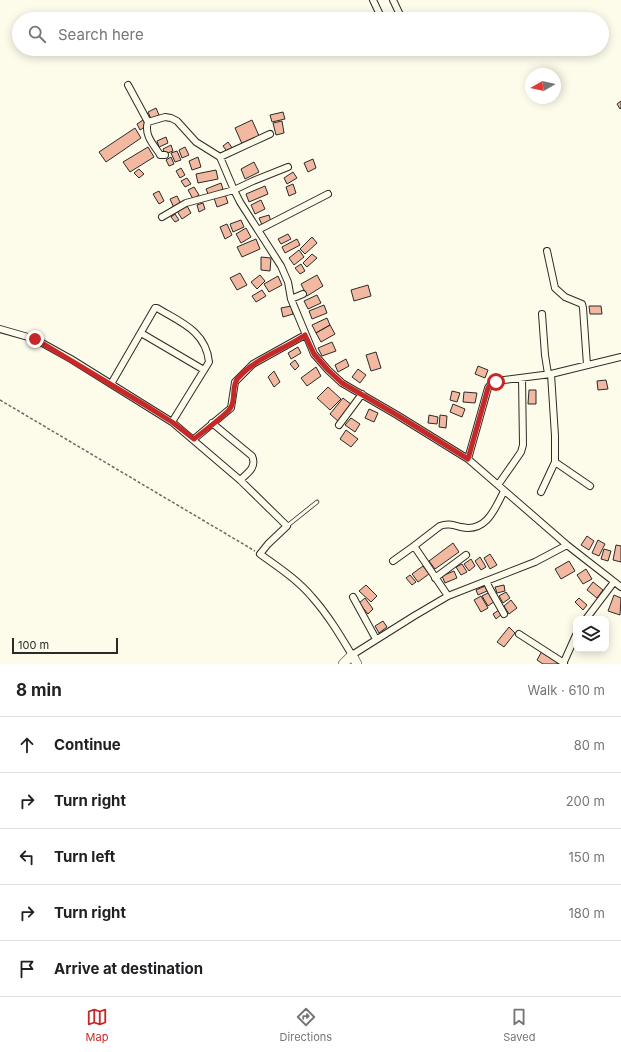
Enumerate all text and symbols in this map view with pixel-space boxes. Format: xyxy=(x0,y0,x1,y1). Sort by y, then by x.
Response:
search box xyxy=(12,12,609,56)
icon: search xyxy=(26,23,48,45)
text: Search here xyxy=(58,25,144,44)
north arrow xyxy=(525,68,561,104)
route end xyxy=(26,330,44,348)
route start xyxy=(487,373,505,391)
map controls xyxy=(573,616,609,652)
button: layers xyxy=(573,616,609,652)
scale bar xyxy=(12,636,118,655)
text: 100 m xyxy=(18,638,49,652)
text: 8 min xyxy=(16,680,62,700)
text: Walk · 610 m xyxy=(528,682,605,698)
icon: ahead xyxy=(16,734,38,756)
text: Continue xyxy=(54,735,121,754)
text: 80 m xyxy=(574,737,605,753)
icon: right xyxy=(16,790,38,812)
text: Turn right xyxy=(54,791,126,810)
text: 200 m xyxy=(566,793,605,809)
icon: left xyxy=(16,846,38,868)
text: Turn left xyxy=(54,847,115,866)
text: 150 m xyxy=(569,849,605,865)
icon: right xyxy=(16,902,38,924)
text: Turn right xyxy=(54,903,126,922)
text: 180 m xyxy=(568,905,605,921)
icon: arrive xyxy=(16,958,38,980)
text: Arrive at destination xyxy=(54,959,203,978)
tab: Map xyxy=(86,1006,108,1044)
tab: Directions xyxy=(280,1006,332,1044)
tab: Saved xyxy=(503,1006,535,1044)

